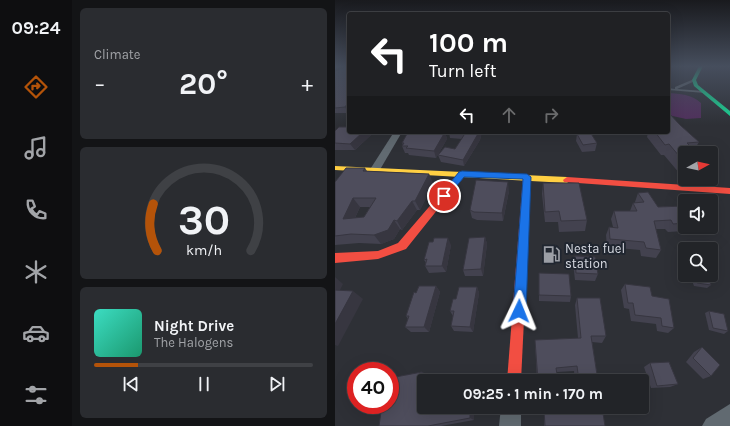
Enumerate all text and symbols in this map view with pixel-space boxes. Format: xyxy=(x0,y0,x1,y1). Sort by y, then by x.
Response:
text: 09:24 xyxy=(12,17,60,39)
text: 100 m xyxy=(429,26,508,59)
icon: left xyxy=(363,28,415,80)
text: Climate xyxy=(94,47,140,62)
text: Turn left xyxy=(429,60,497,82)
text: 20° xyxy=(179,66,228,102)
text: − xyxy=(94,71,106,97)
text: + xyxy=(301,71,313,97)
icon: directions xyxy=(22,73,50,101)
icon: left xyxy=(456,104,478,126)
icon: ahead xyxy=(498,104,520,126)
icon: right xyxy=(540,104,562,126)
icon: music xyxy=(22,134,50,162)
north arrow xyxy=(678,146,718,186)
map controls xyxy=(678,146,718,282)
pin xyxy=(427,179,461,213)
icon: arrive xyxy=(433,185,455,207)
button: sound xyxy=(678,194,718,234)
icon: phone xyxy=(22,196,50,224)
text: 30 xyxy=(177,196,230,244)
place label: Nesta fuel station xyxy=(565,241,625,271)
text: km/h xyxy=(185,242,222,259)
button: search xyxy=(678,242,718,282)
fuel station icon: Nesta fuel station xyxy=(542,245,562,265)
icon: climate xyxy=(22,258,50,286)
position arrow xyxy=(498,290,540,332)
text: Night Drive xyxy=(154,317,234,335)
icon: car xyxy=(22,319,50,347)
text: The Halogens xyxy=(154,335,233,350)
speed limit sign: 40 xyxy=(347,362,399,414)
icon: previous xyxy=(120,373,142,395)
icon: pause xyxy=(193,373,215,395)
icon: next xyxy=(266,373,288,395)
icon: filters xyxy=(22,381,50,409)
text: 09:25 · 1 min · 170 m xyxy=(463,385,603,403)

